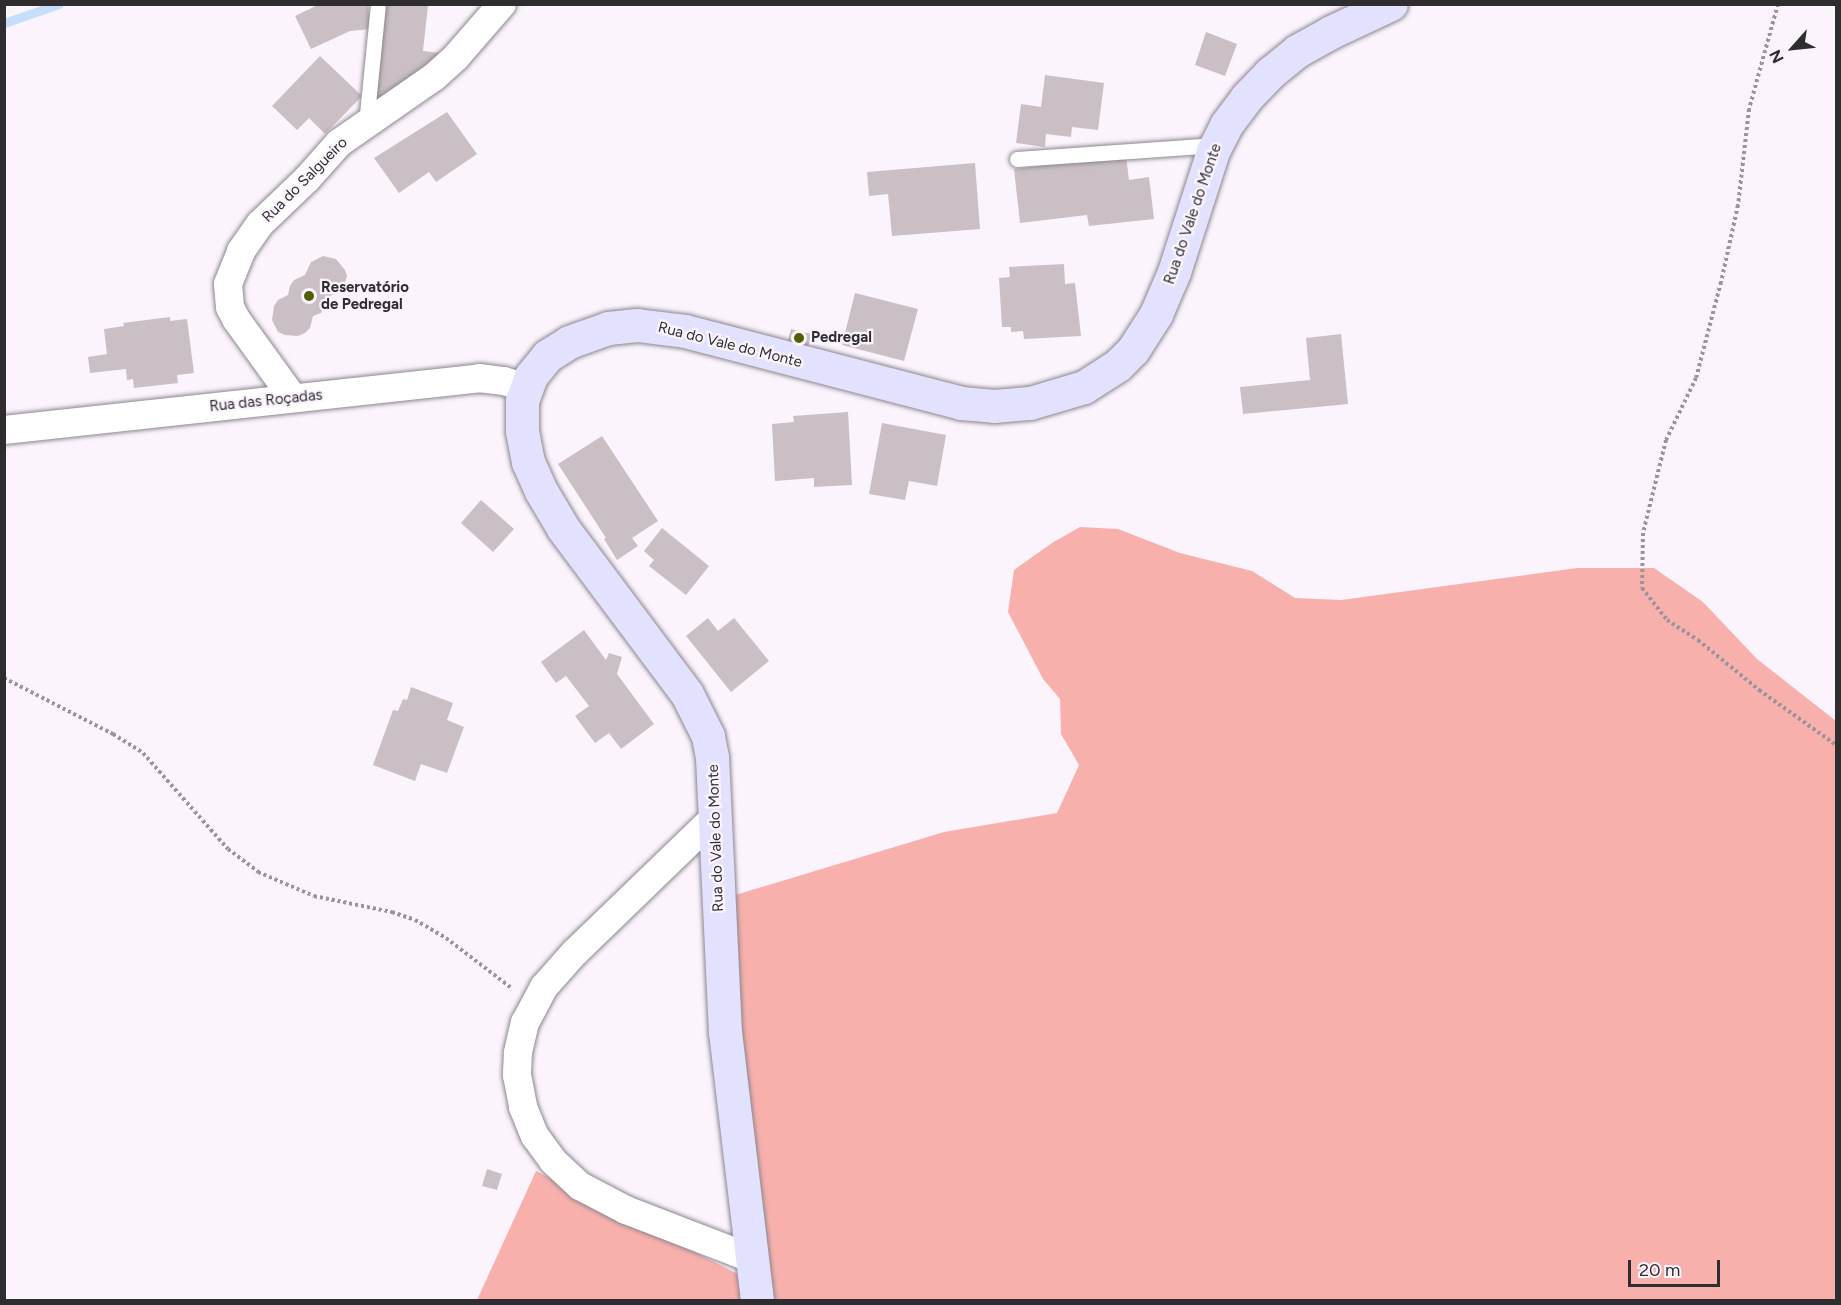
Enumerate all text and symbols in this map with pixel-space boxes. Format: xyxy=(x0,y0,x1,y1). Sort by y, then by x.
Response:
north arrow xyxy=(1763,18,1823,78)
text: N xyxy=(1765,47,1788,66)
street label: Rua do Salgueiro xyxy=(259,134,351,226)
street label: Rua do Vale do Monte xyxy=(1160,141,1226,287)
place label: Reservatório de Pedregal xyxy=(321,278,409,313)
marker: Reservatório de Pedregal xyxy=(302,289,316,303)
street label: Rua do Vale do Monte xyxy=(656,318,804,372)
place label: Pedregal xyxy=(811,329,872,347)
marker: Pedregal xyxy=(792,331,806,345)
street label: Rua das Roçadas xyxy=(209,386,323,416)
street label: Rua do Vale do Monte xyxy=(704,764,728,912)
scale bar xyxy=(1631,1248,1722,1286)
text: 20 m xyxy=(1639,1259,1680,1281)

